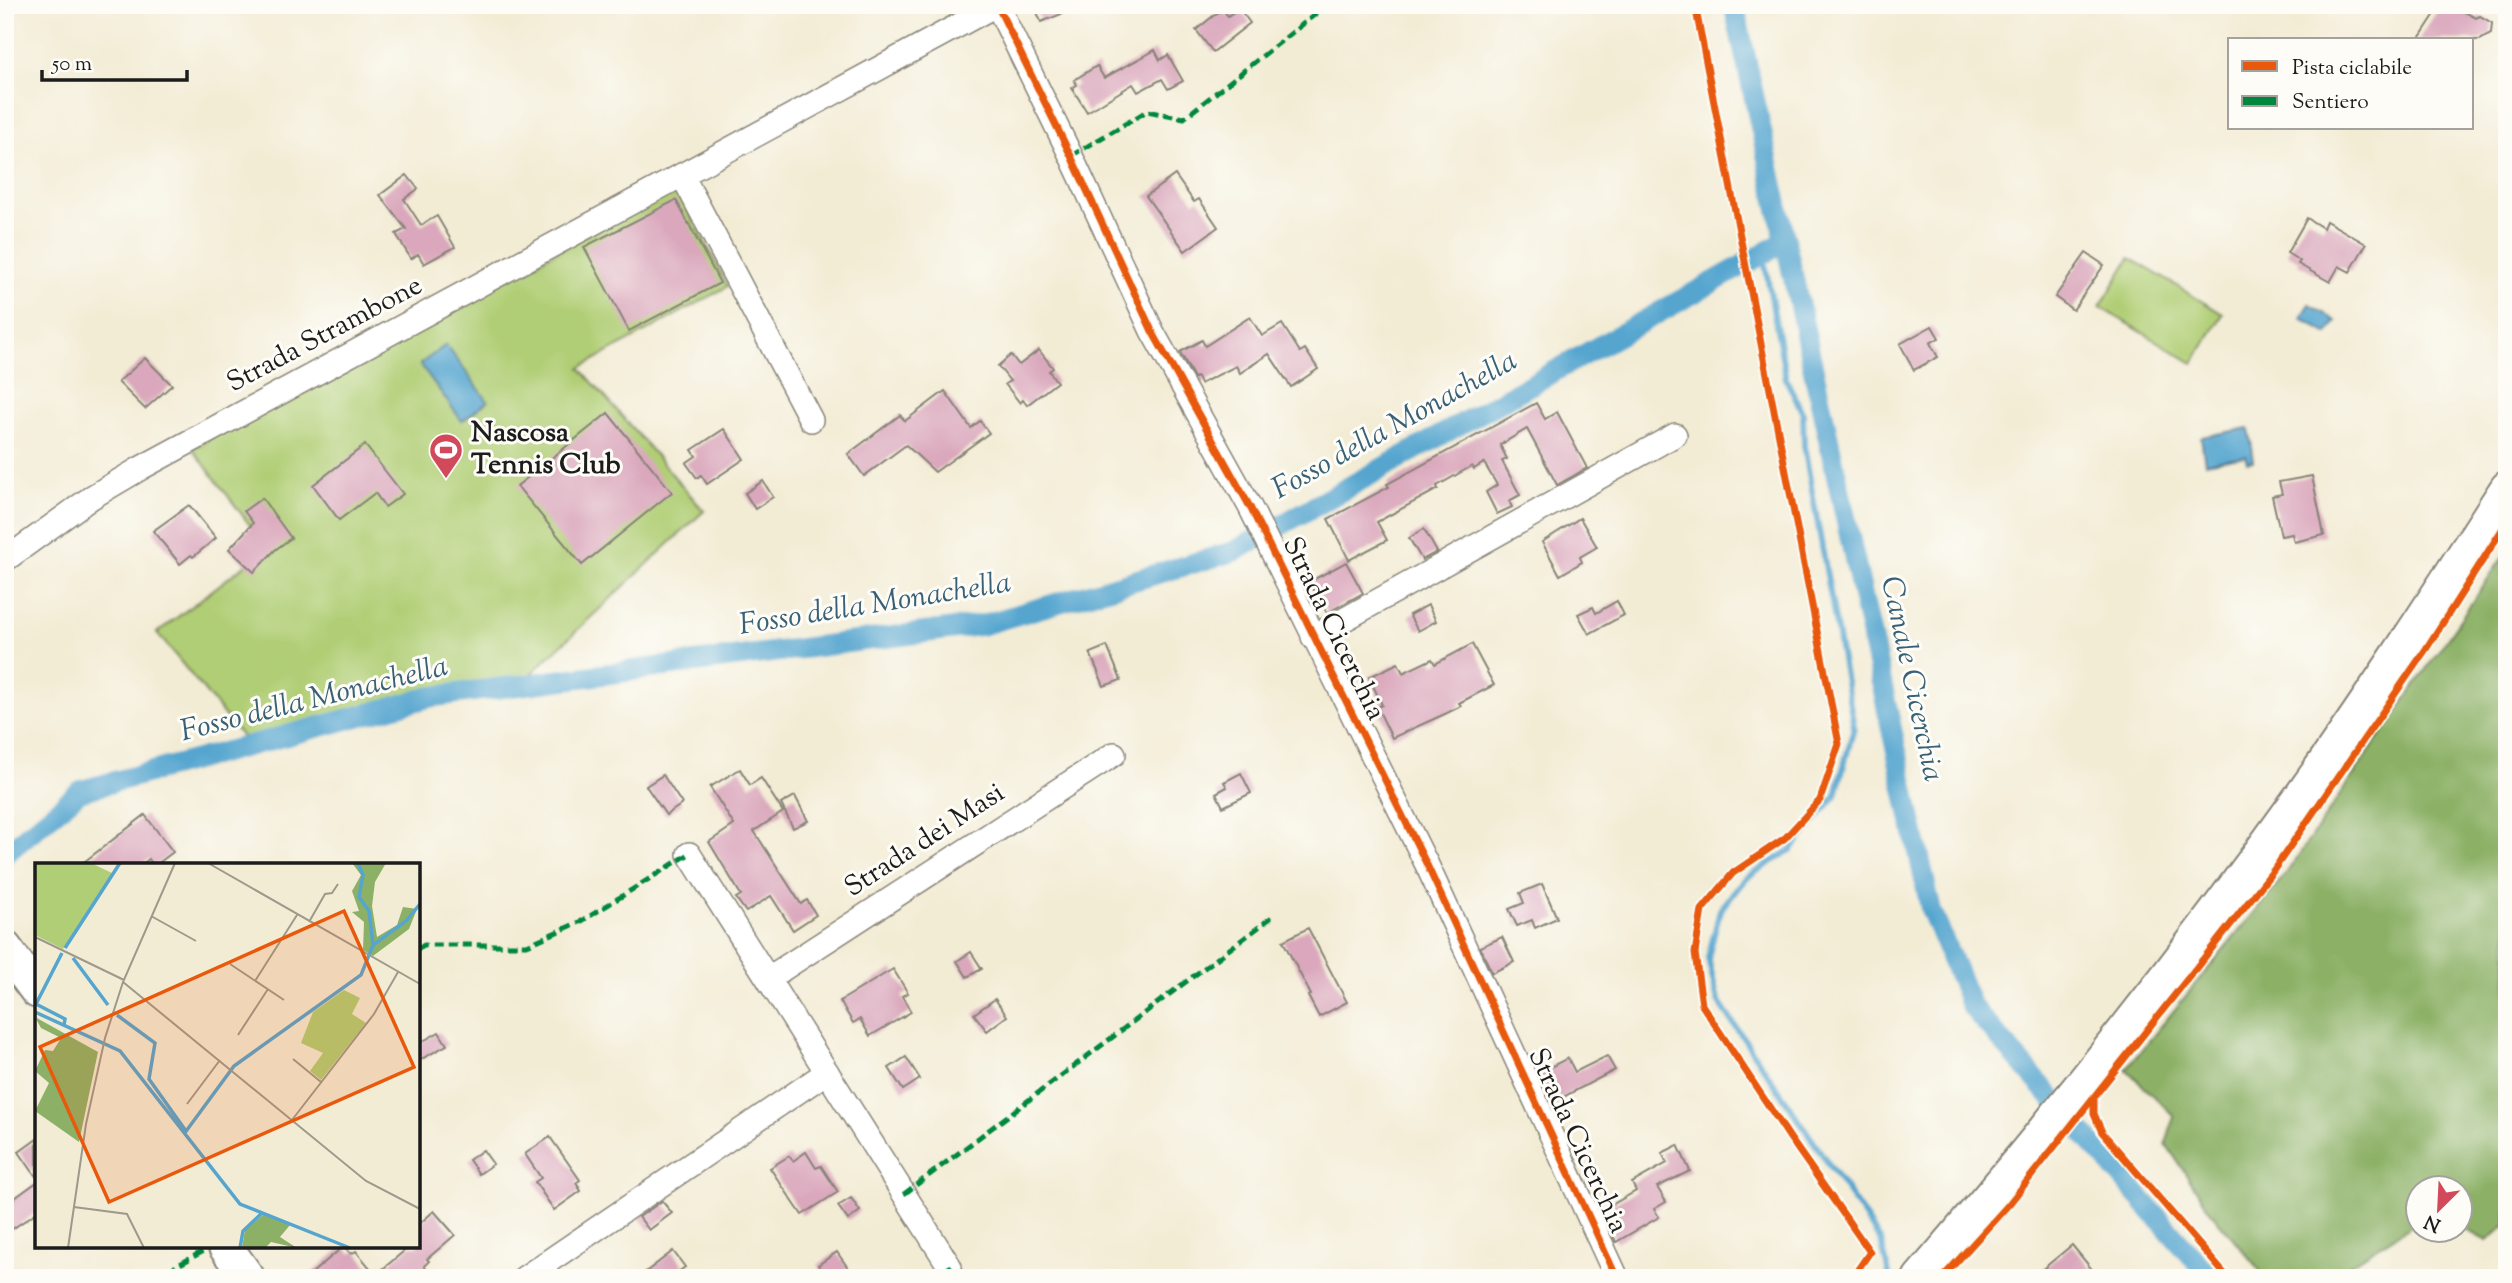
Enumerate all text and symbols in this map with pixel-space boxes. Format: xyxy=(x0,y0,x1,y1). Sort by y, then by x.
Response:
scale bar xyxy=(42,38,187,82)
legend xyxy=(2228,38,2474,130)
text: 50 m xyxy=(51,50,92,80)
text: Pista ciclabile xyxy=(2292,54,2412,84)
text: Sentiero xyxy=(2292,88,2369,118)
street label: Strada Strambone xyxy=(220,267,430,403)
water label: Fosso della Monachella xyxy=(1265,341,1525,511)
place label: Nascosa Tennis Club xyxy=(471,414,621,486)
sports icon: Nascosa Tennis Club xyxy=(427,431,465,480)
street label: Strada Cicerchia xyxy=(1271,530,1395,728)
water label: Fosso della Monachella xyxy=(736,562,1014,648)
water label: Canale Cicerchia xyxy=(1868,572,1954,786)
water label: Fosso della Monachella xyxy=(176,646,452,754)
street label: Strada dei Masi xyxy=(837,774,1013,908)
inset map xyxy=(35,863,420,1248)
street label: Strada Cicerchia xyxy=(1517,1042,1637,1240)
north arrow xyxy=(2404,1174,2474,1244)
text: N xyxy=(2421,1207,2446,1238)

